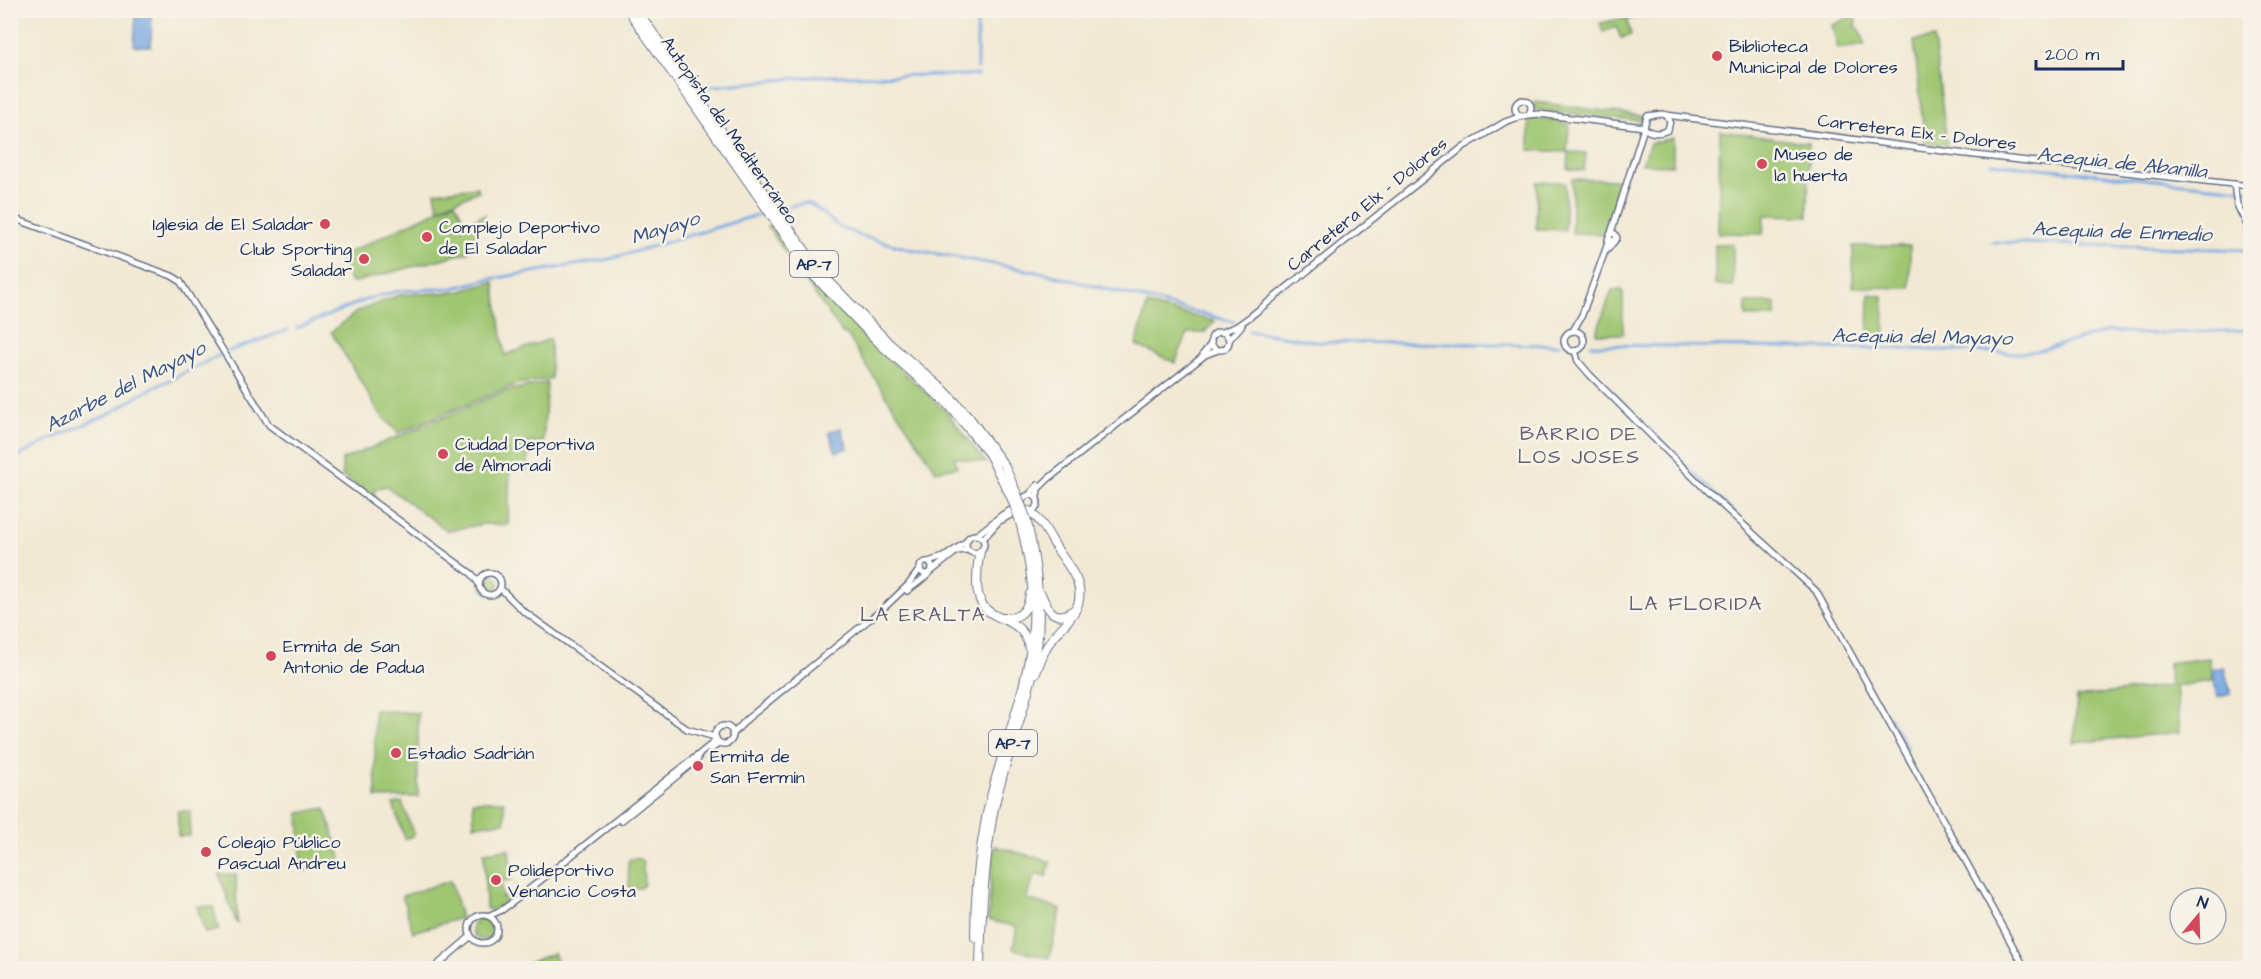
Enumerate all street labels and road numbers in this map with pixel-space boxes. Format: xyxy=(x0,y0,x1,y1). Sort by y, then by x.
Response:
street label: Autopista del Mediterráneo xyxy=(655,31,804,229)
street label: Carretera Elx - Dolores xyxy=(1816,108,2018,157)
street label: Carretera Elx - Dolores xyxy=(1282,132,1453,277)
road number: AP-7 xyxy=(790,251,838,277)
road number: AP-7 xyxy=(989,730,1037,756)

